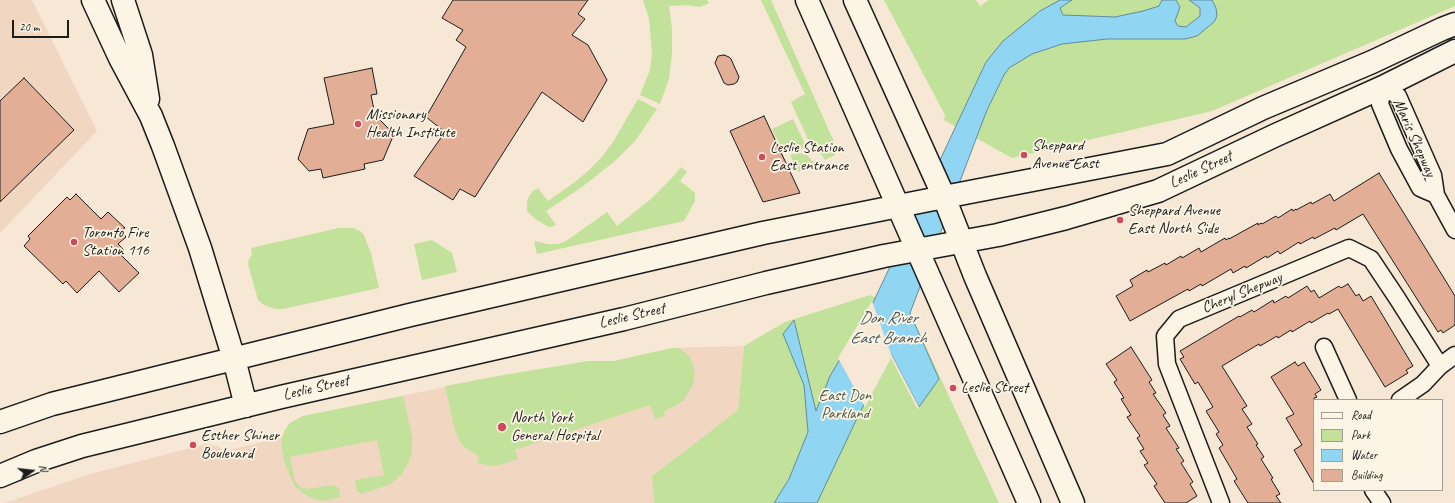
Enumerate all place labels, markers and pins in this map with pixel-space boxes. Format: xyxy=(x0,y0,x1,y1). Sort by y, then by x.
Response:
place label: Missionary Health Institute xyxy=(366,105,455,143)
marker: Missionary Health Institute xyxy=(353,119,363,129)
place label: Sheppard Avenue East xyxy=(1032,136,1099,174)
place label: Leslie Station East entrance xyxy=(770,138,848,176)
marker: Sheppard Avenue East xyxy=(1019,150,1029,160)
marker: Leslie Station East entrance xyxy=(757,152,767,162)
place label: Sheppard Avenue East North Side xyxy=(1128,201,1220,239)
marker: Sheppard Avenue East North Side xyxy=(1115,215,1125,225)
place label: Toronto Fire Station 116 xyxy=(82,223,149,261)
marker: Toronto Fire Station 116 xyxy=(69,237,79,247)
place label: Leslie Street xyxy=(961,378,1028,398)
marker: Leslie Street xyxy=(948,383,958,393)
place label: North York General Hospital xyxy=(511,408,599,446)
marker: North York General Hospital xyxy=(496,421,508,433)
place label: Esther Shiner Boulevard xyxy=(201,426,279,464)
marker: Esther Shiner Boulevard xyxy=(188,440,198,450)

